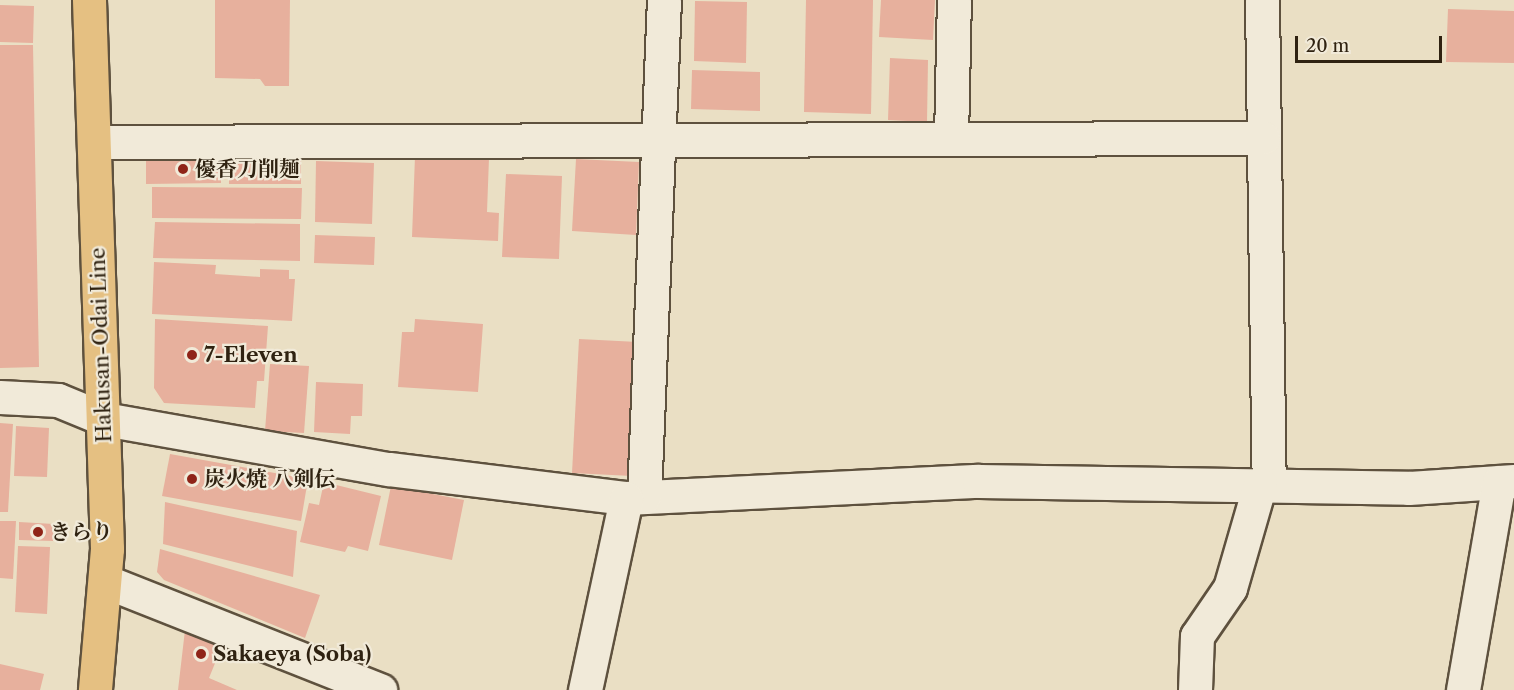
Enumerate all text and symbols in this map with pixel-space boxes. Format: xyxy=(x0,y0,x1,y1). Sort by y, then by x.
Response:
scale bar xyxy=(1298,24,1445,62)
text: 20 m xyxy=(1306,35,1349,57)
place label: 優香刀削麺 xyxy=(195,156,300,182)
marker: 優香刀削麺 xyxy=(176,162,190,176)
street label: Hakusan-Odai Line xyxy=(85,247,117,443)
place label: 7-Eleven xyxy=(204,342,298,368)
marker: 7-Eleven xyxy=(185,348,199,362)
place label: 炭火焼 八剣伝 xyxy=(204,466,335,492)
marker: 炭火焼 八剣伝 xyxy=(185,472,199,486)
place label: きらり xyxy=(50,519,113,545)
marker: きらり xyxy=(31,525,45,539)
place label: Sakaeya (Soba) xyxy=(213,641,372,667)
marker: Sakaeya (Soba) xyxy=(194,647,208,661)

